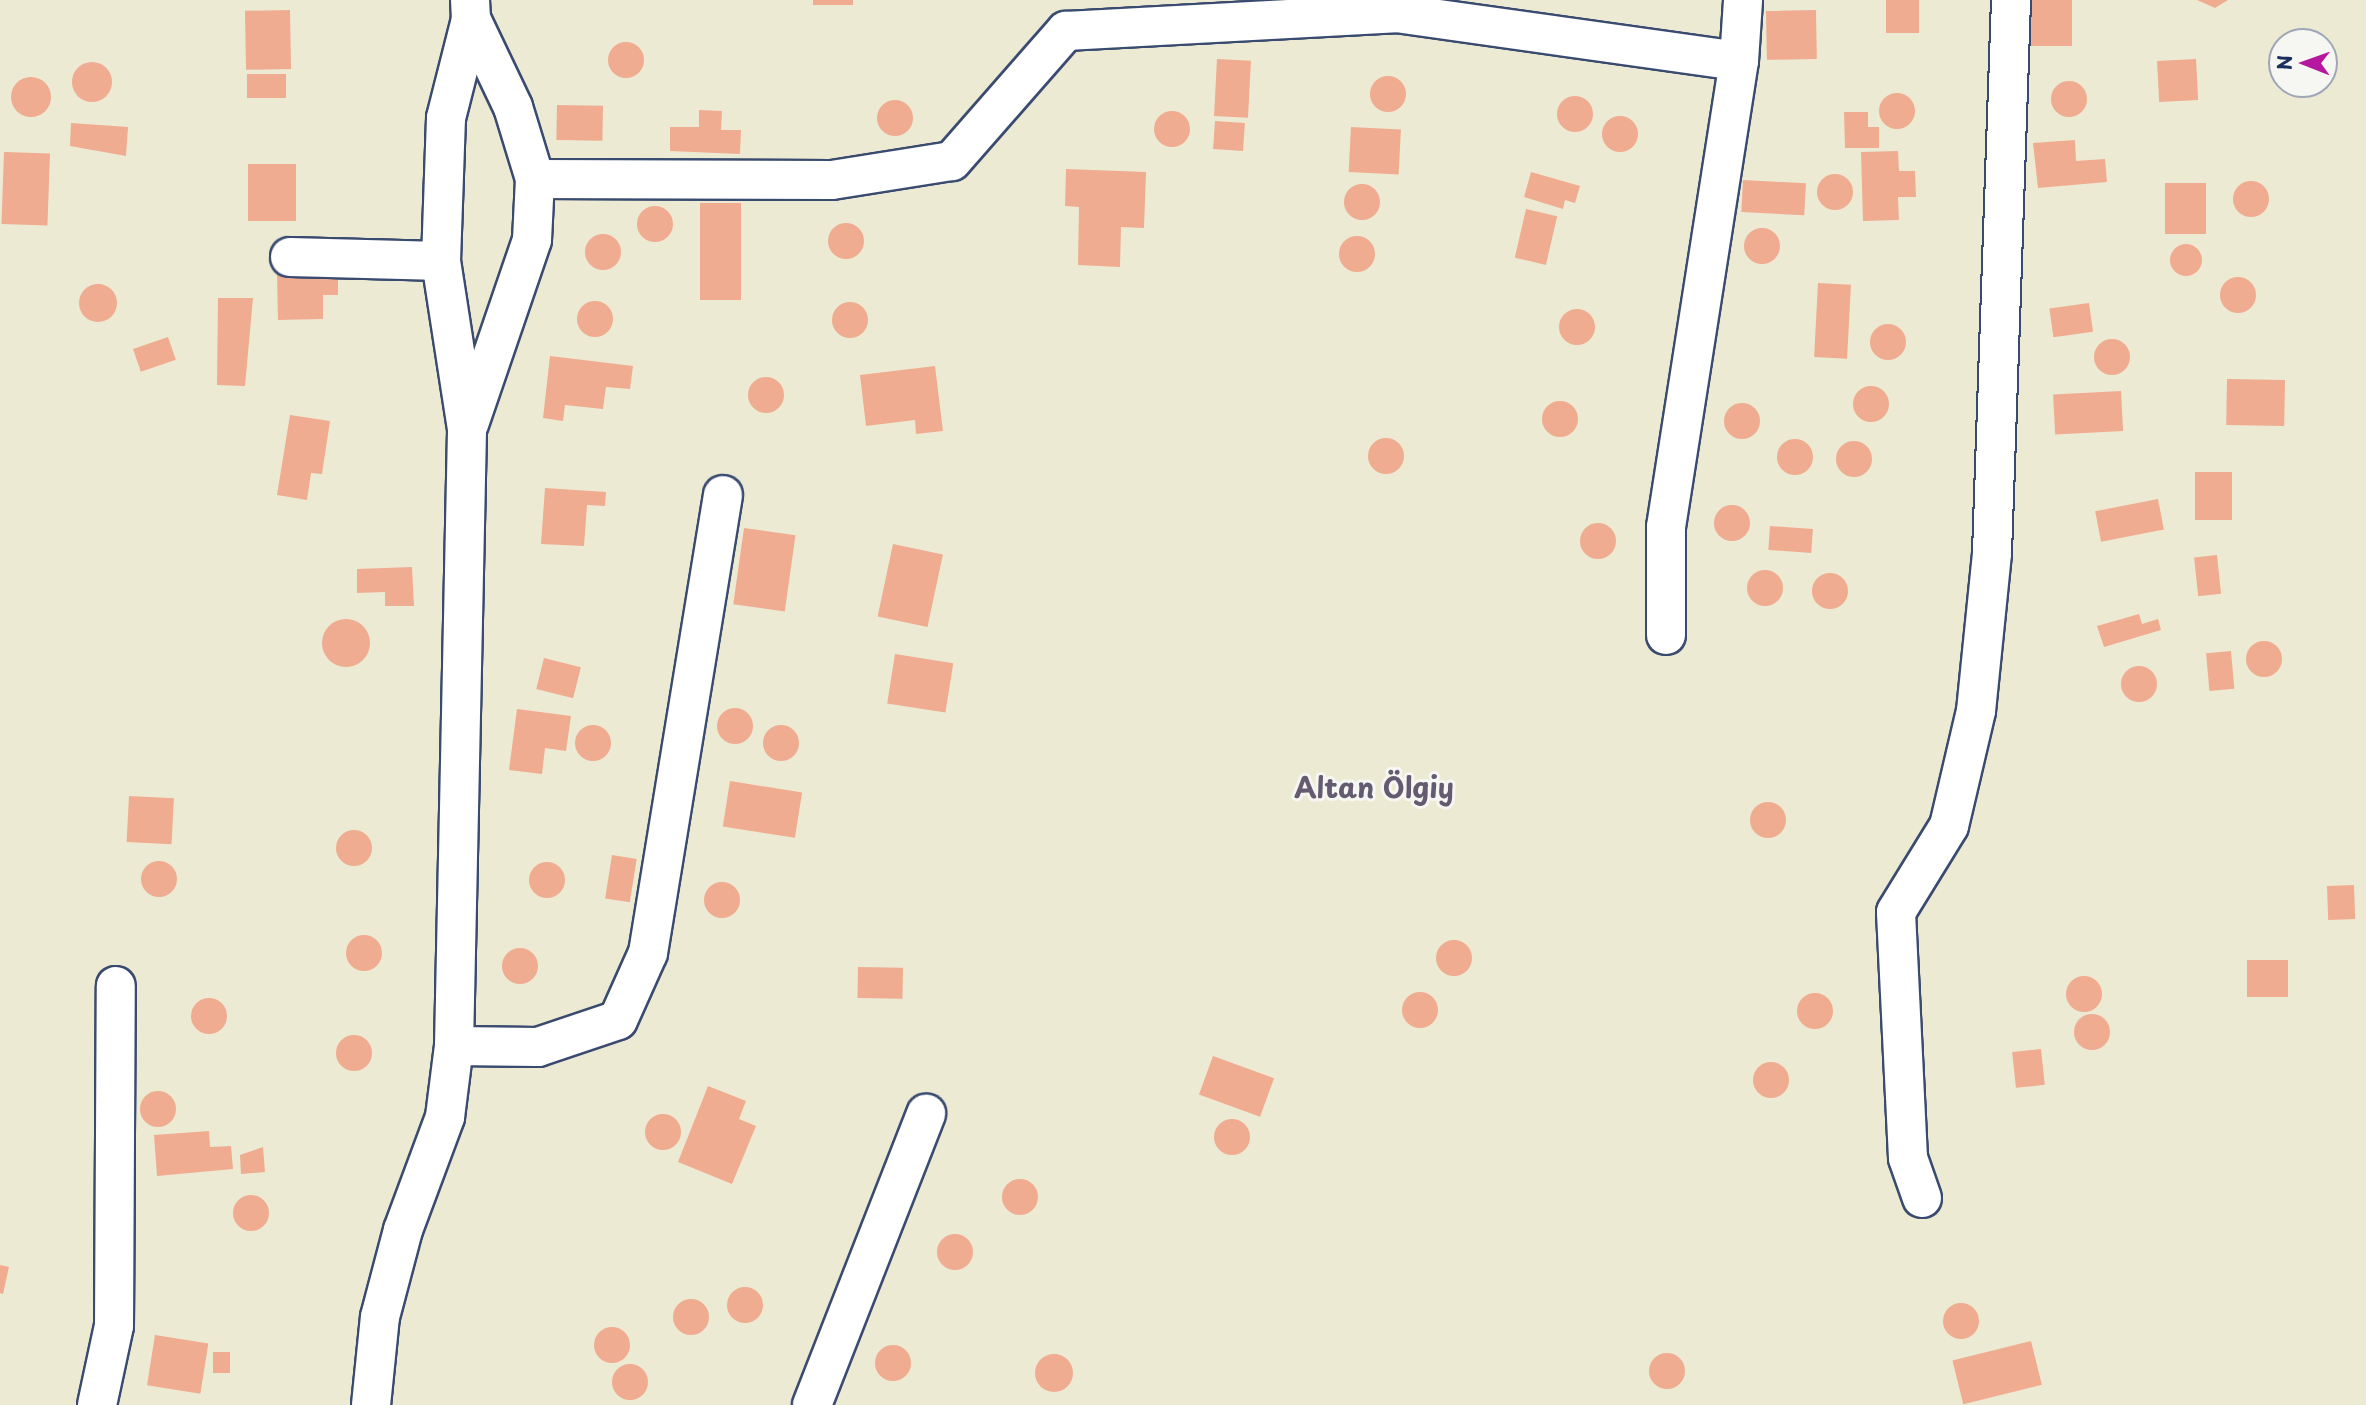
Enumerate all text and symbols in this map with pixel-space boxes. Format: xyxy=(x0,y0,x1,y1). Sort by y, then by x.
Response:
north arrow xyxy=(2268,28,2338,98)
text: N xyxy=(2270,55,2298,70)
district label: Altan Ölgiy xyxy=(1294,770,1454,804)

